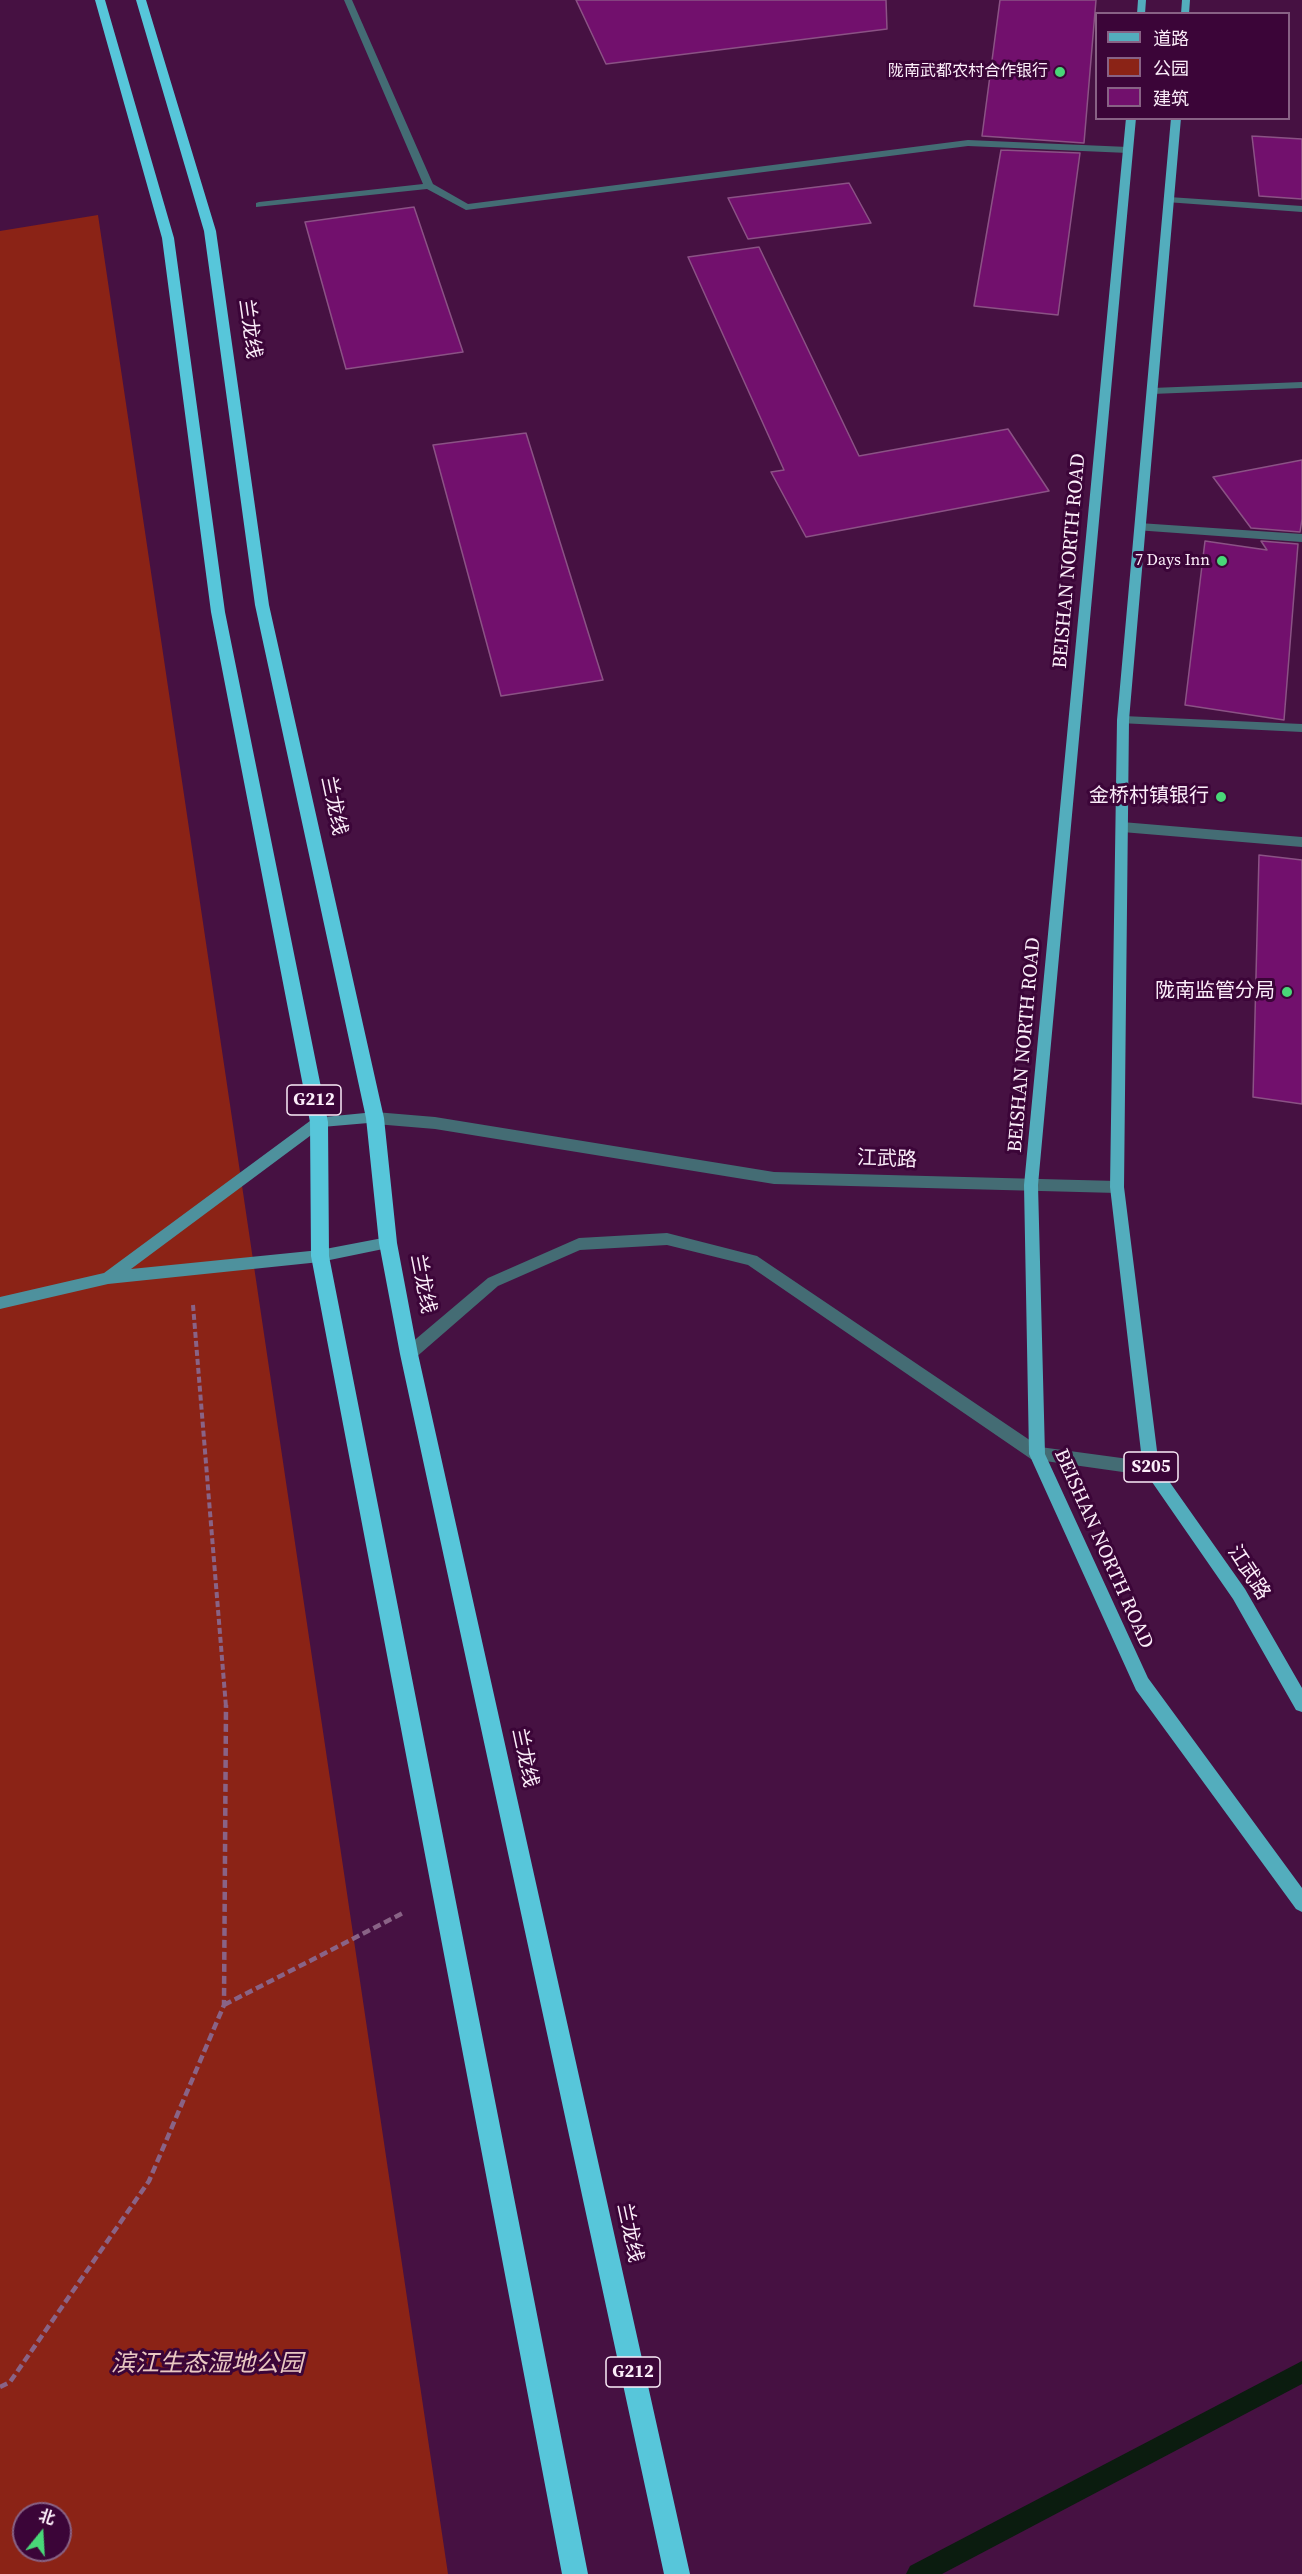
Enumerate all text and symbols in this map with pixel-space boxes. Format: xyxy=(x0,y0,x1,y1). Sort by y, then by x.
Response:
legend xyxy=(1095,12,1290,120)
text: 道路 xyxy=(1153,26,1189,51)
text: 公园 xyxy=(1153,56,1189,81)
place label: 陇南武都农村合作银行 xyxy=(888,62,1048,82)
marker: 陇南武都农村合作银行 xyxy=(1053,65,1067,79)
text: 建筑 xyxy=(1153,86,1189,111)
street label: 兰龙线 xyxy=(233,298,265,360)
street label: BEISHAN NORTH ROAD xyxy=(1049,452,1091,670)
place label: 7 Days Inn xyxy=(1135,551,1210,571)
marker: 7 Days Inn xyxy=(1215,554,1229,568)
street label: 兰龙线 xyxy=(315,774,351,838)
place label: 金桥村镇银行 xyxy=(1089,785,1209,809)
marker: 金桥村镇银行 xyxy=(1214,790,1228,804)
street label: BEISHAN NORTH ROAD xyxy=(1004,936,1046,1154)
place label: 陇南监管分局 xyxy=(1155,980,1275,1004)
marker: 陇南监管分局 xyxy=(1280,985,1294,999)
road number: G212 xyxy=(287,1085,341,1115)
street label: 江武路 xyxy=(857,1147,917,1173)
street label: 兰龙线 xyxy=(404,1252,440,1316)
street label: BEISHAN NORTH ROAD xyxy=(1048,1445,1158,1653)
road number: S205 xyxy=(1124,1452,1178,1482)
street label: 江武路 xyxy=(1222,1541,1274,1605)
street label: 兰龙线 xyxy=(506,1726,542,1790)
street label: 兰龙线 xyxy=(611,2201,647,2265)
park label: 滨江生态湿地公园 xyxy=(111,2351,303,2379)
road number: G212 xyxy=(606,2357,660,2387)
north arrow xyxy=(12,2502,72,2562)
text: 北 xyxy=(36,2504,58,2530)

